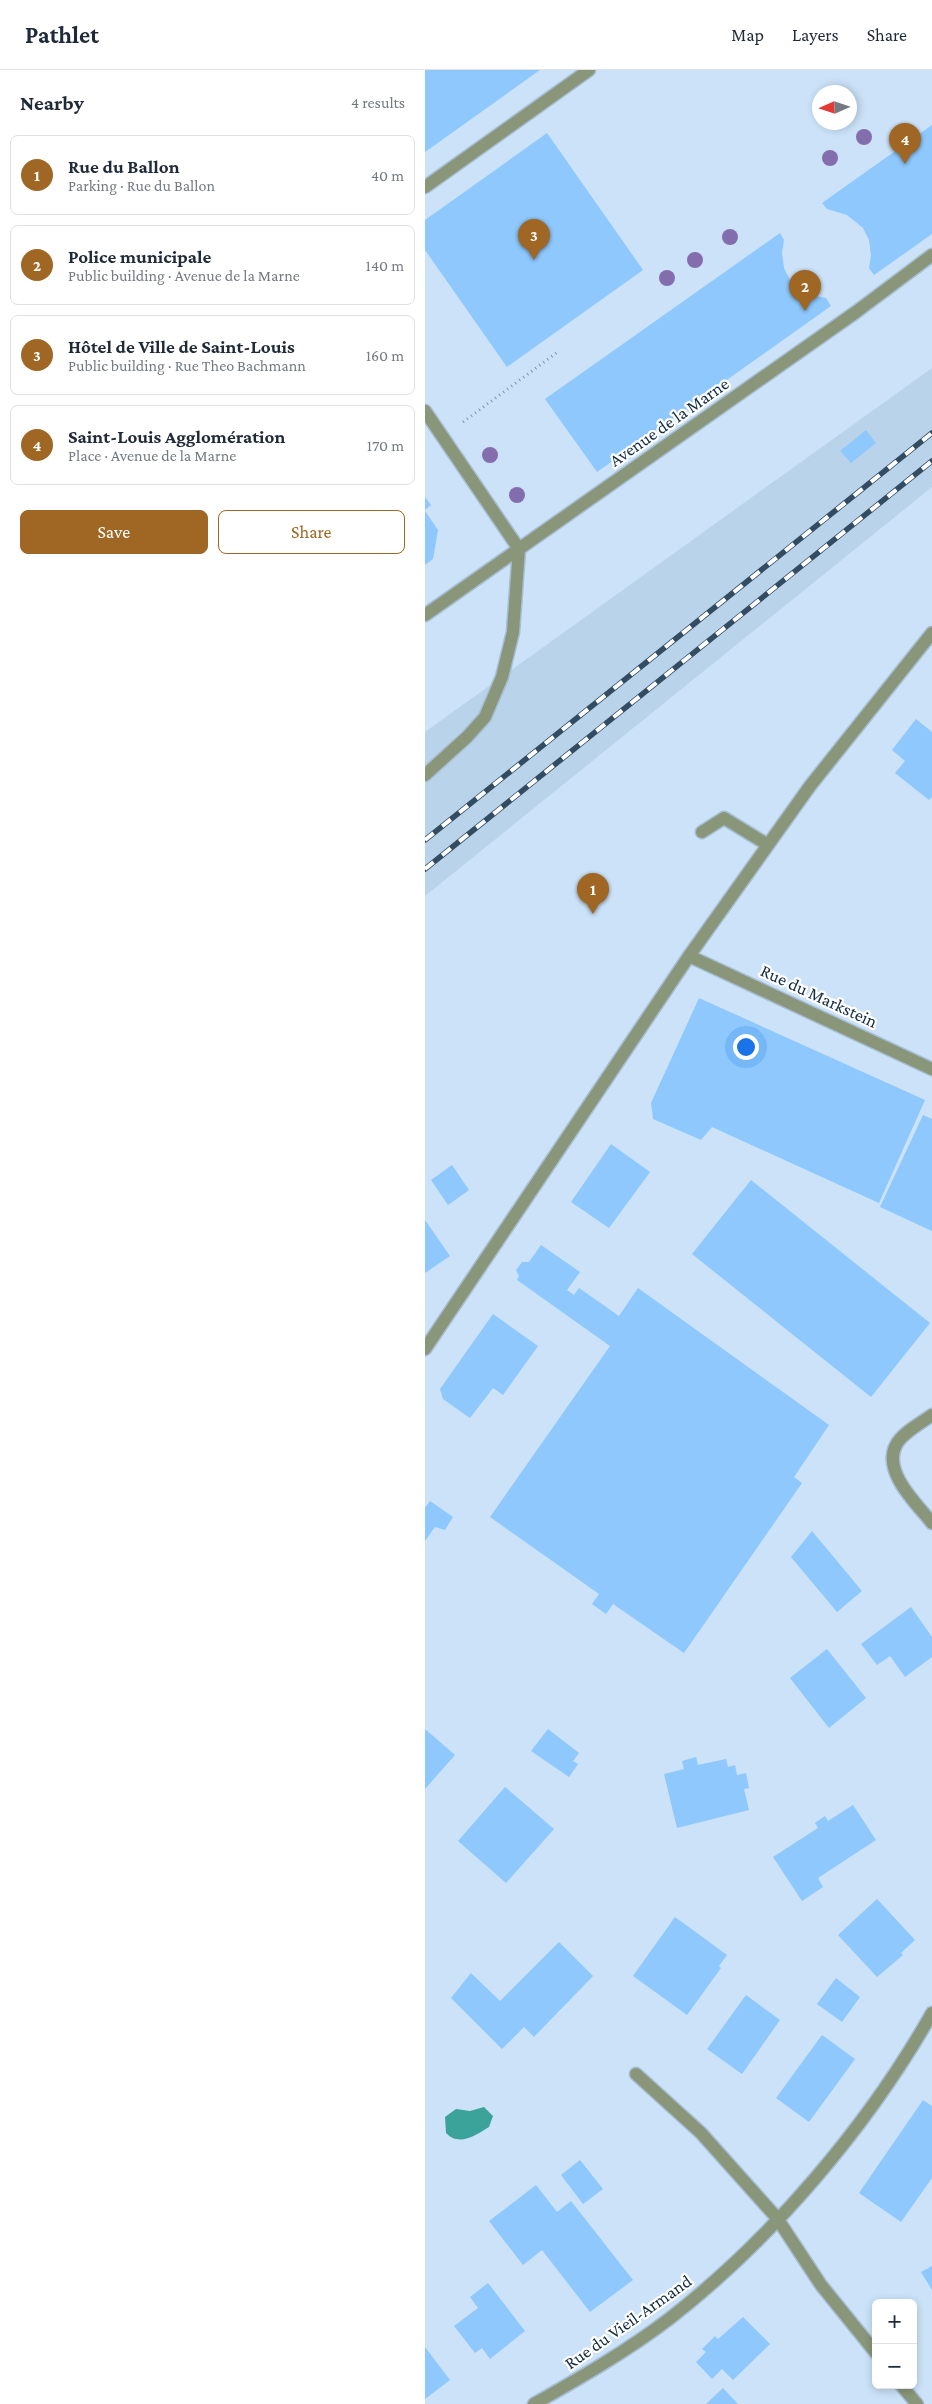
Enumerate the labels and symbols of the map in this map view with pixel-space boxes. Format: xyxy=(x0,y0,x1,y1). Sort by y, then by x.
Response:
north arrow xyxy=(812,85,857,130)
pin: 4 xyxy=(889,123,921,164)
pin: 3 xyxy=(518,219,550,260)
pin: 2 xyxy=(789,270,821,311)
street label: Avenue de la Marne xyxy=(606,373,732,471)
pin: 1 xyxy=(577,873,609,914)
street label: Rue du Markstein xyxy=(758,960,881,1032)
your location xyxy=(733,1034,759,1060)
street label: Rue du Vieil-Armand xyxy=(561,2270,696,2373)

